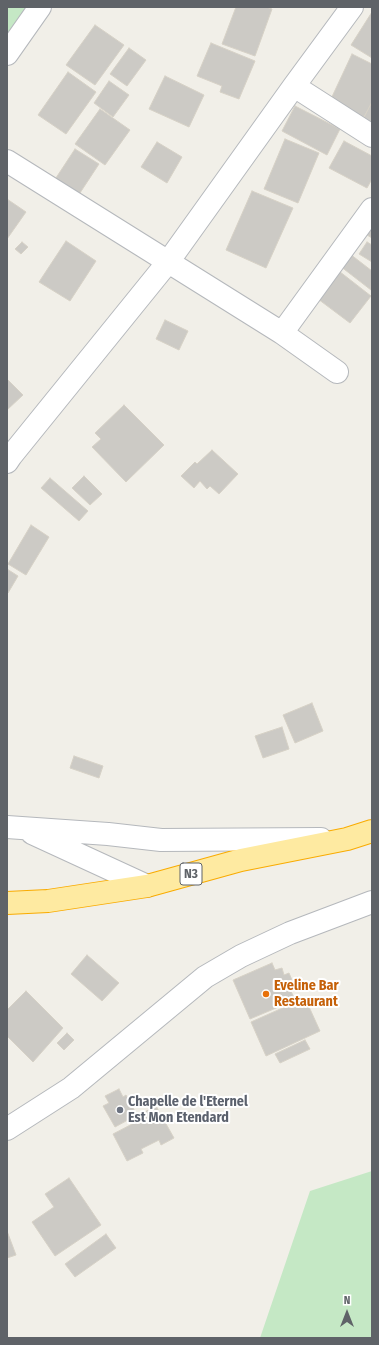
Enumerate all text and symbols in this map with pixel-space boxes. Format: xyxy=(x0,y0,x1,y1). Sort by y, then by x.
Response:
road number: N3 xyxy=(180,863,202,885)
place label: Eveline Bar Restaurant xyxy=(274,978,339,1010)
marker: Eveline Bar Restaurant xyxy=(261,989,271,999)
place label: Chapelle de l'Eternel Est Mon Etendard xyxy=(128,1094,248,1126)
marker: Chapelle de l'Eternel Est Mon Etendard xyxy=(115,1105,125,1115)
north arrow xyxy=(327,1293,367,1333)
text: N xyxy=(344,1294,350,1307)

